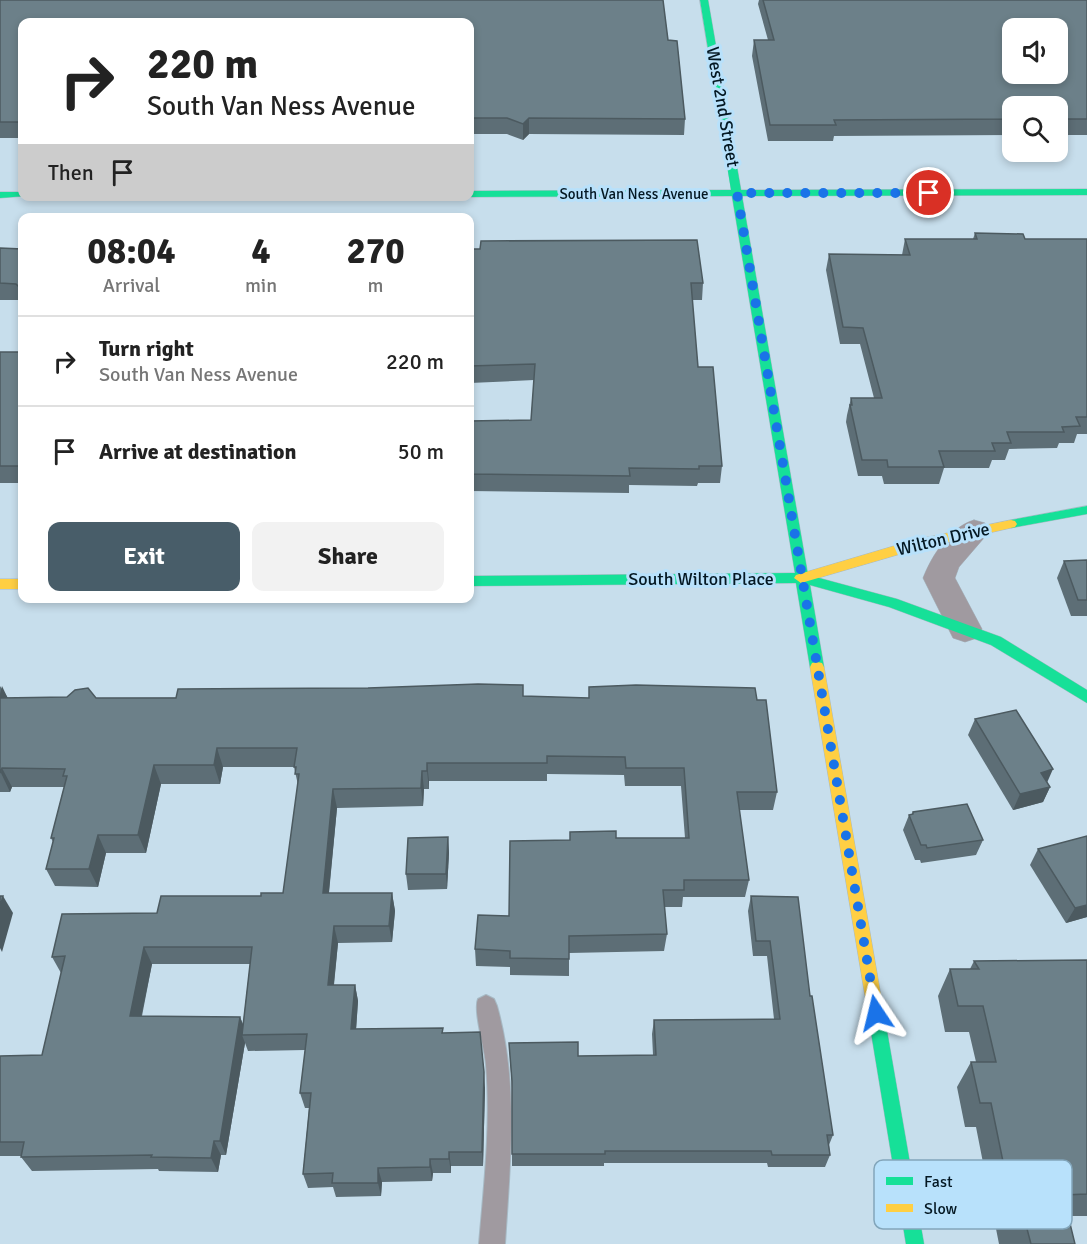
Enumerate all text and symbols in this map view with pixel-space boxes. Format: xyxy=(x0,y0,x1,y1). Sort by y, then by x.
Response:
map controls xyxy=(1002,18,1068,162)
button: sound xyxy=(1002,18,1068,84)
text: 220 m xyxy=(147,39,258,90)
icon: right xyxy=(48,42,126,120)
street label: West 2nd Street xyxy=(702,45,744,169)
text: South Van Ness Avenue xyxy=(147,90,416,123)
button: search xyxy=(1002,96,1068,162)
icon: arrive xyxy=(106,156,139,189)
text: Then xyxy=(48,159,94,186)
pin xyxy=(903,167,954,218)
icon: arrive xyxy=(912,176,945,209)
street label: South Van Ness Avenue xyxy=(559,185,709,203)
text: 08:04 xyxy=(87,229,176,274)
text: 4 xyxy=(251,229,271,274)
text: 270 xyxy=(346,229,405,274)
text: Arrival xyxy=(103,273,160,298)
text: min xyxy=(245,273,277,298)
text: m xyxy=(368,273,384,298)
text: Turn right xyxy=(99,335,194,362)
icon: right xyxy=(48,345,81,378)
text: 220 m xyxy=(386,348,444,375)
text: South Van Ness Avenue xyxy=(99,362,298,387)
icon: arrive xyxy=(48,435,81,468)
text: Arrive at destination xyxy=(99,438,296,465)
text: 50 m xyxy=(398,438,444,465)
street label: Wilton Drive xyxy=(894,518,992,560)
button: Exit xyxy=(48,522,240,591)
button: Share xyxy=(252,522,444,591)
street label: South Wilton Place xyxy=(628,568,774,590)
position arrow xyxy=(844,981,908,1045)
legend xyxy=(874,1160,1072,1229)
text: Fast xyxy=(924,1172,953,1192)
text: Slow xyxy=(924,1199,958,1219)

